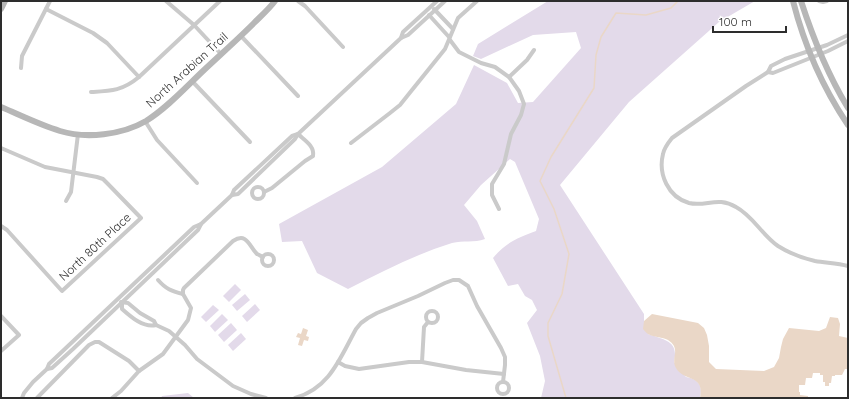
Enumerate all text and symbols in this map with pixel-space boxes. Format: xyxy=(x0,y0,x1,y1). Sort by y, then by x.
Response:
scale bar xyxy=(713,8,786,34)
text: 100 m xyxy=(719,14,752,29)
street label: North Arabian Trail xyxy=(143,29,231,110)
street label: North 80th Place xyxy=(56,209,134,284)

